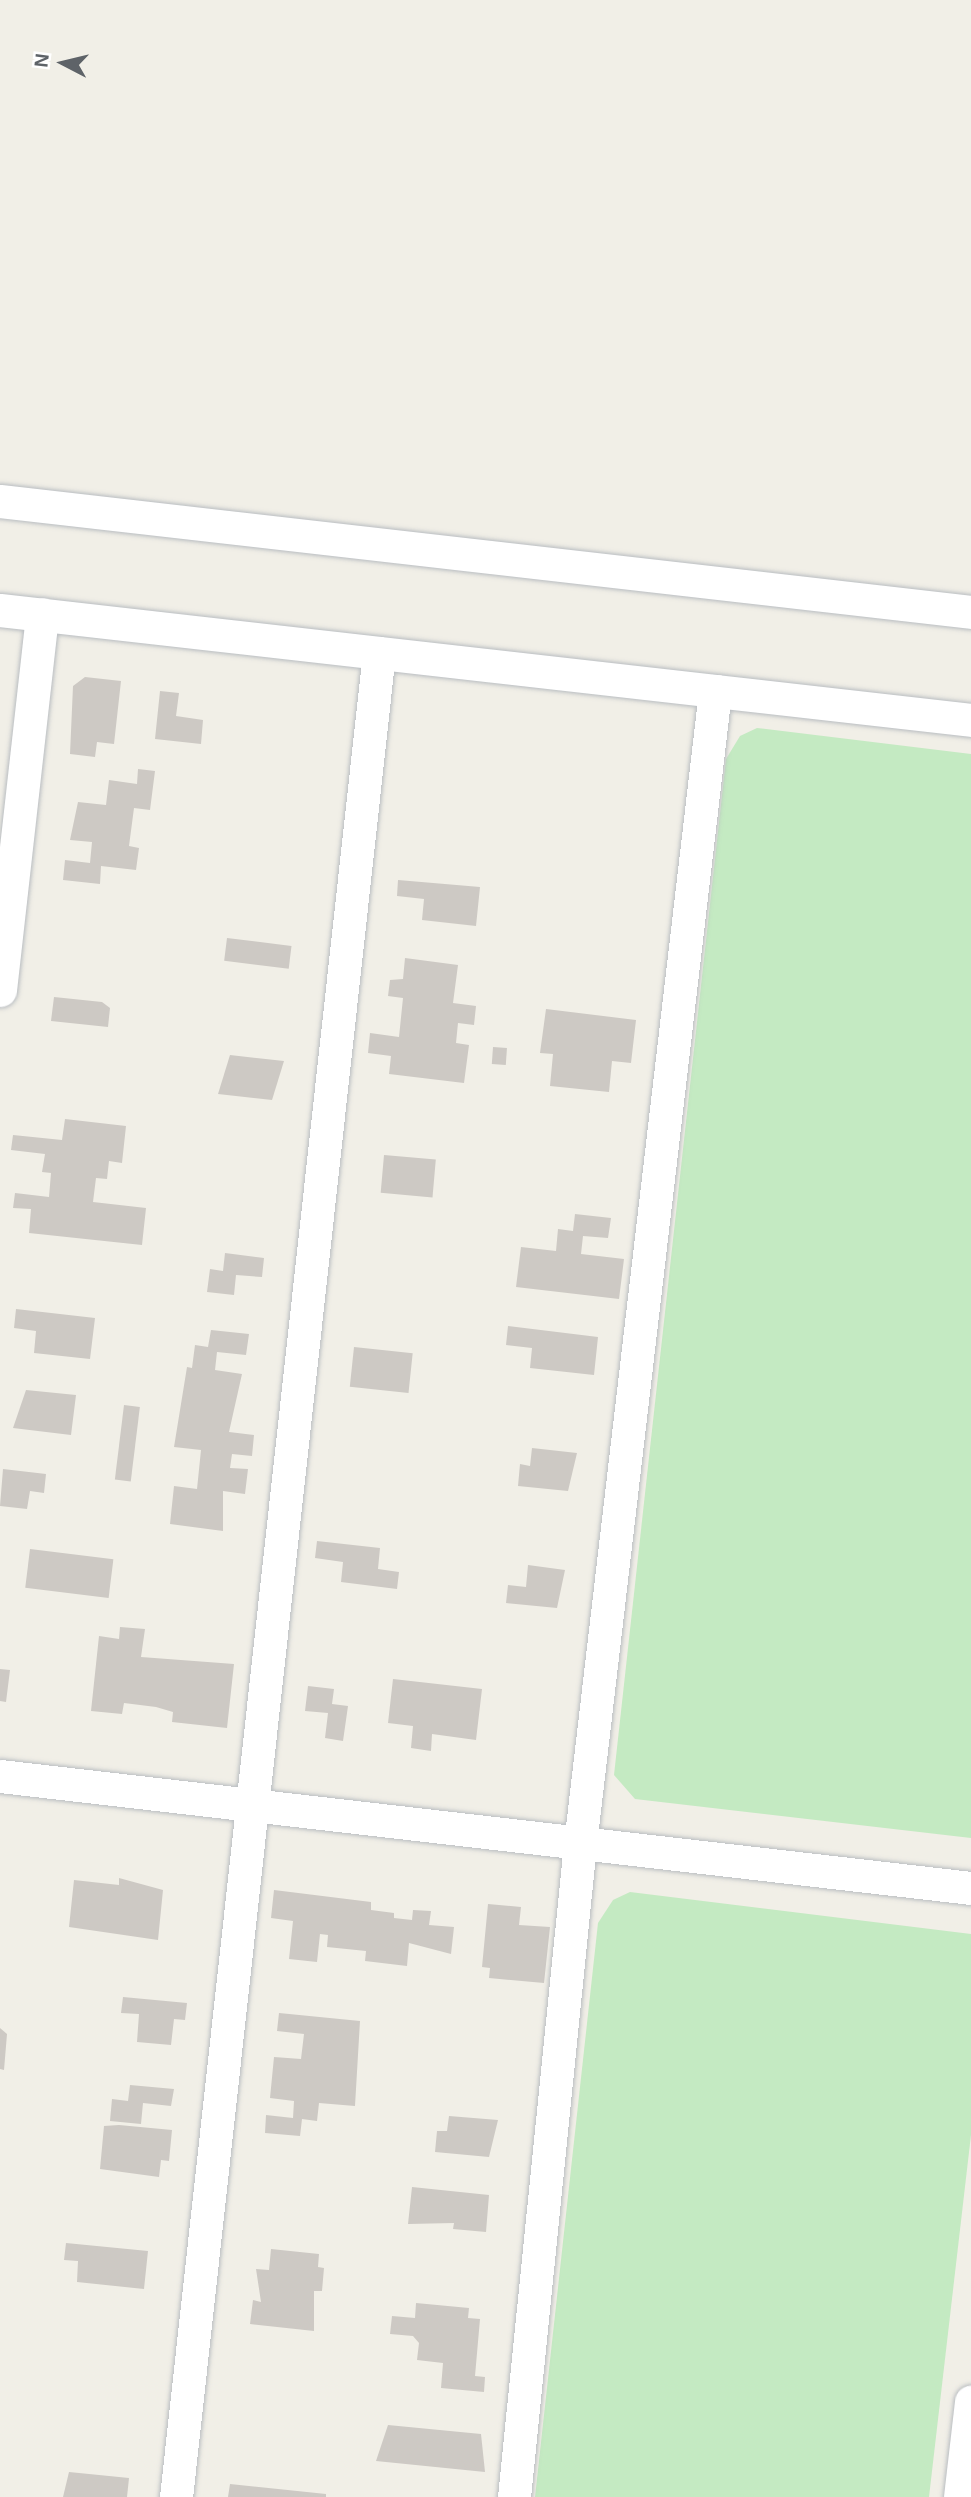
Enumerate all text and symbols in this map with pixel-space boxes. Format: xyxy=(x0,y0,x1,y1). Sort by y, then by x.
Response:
north arrow xyxy=(28,28,98,98)
text: N xyxy=(30,52,53,68)

